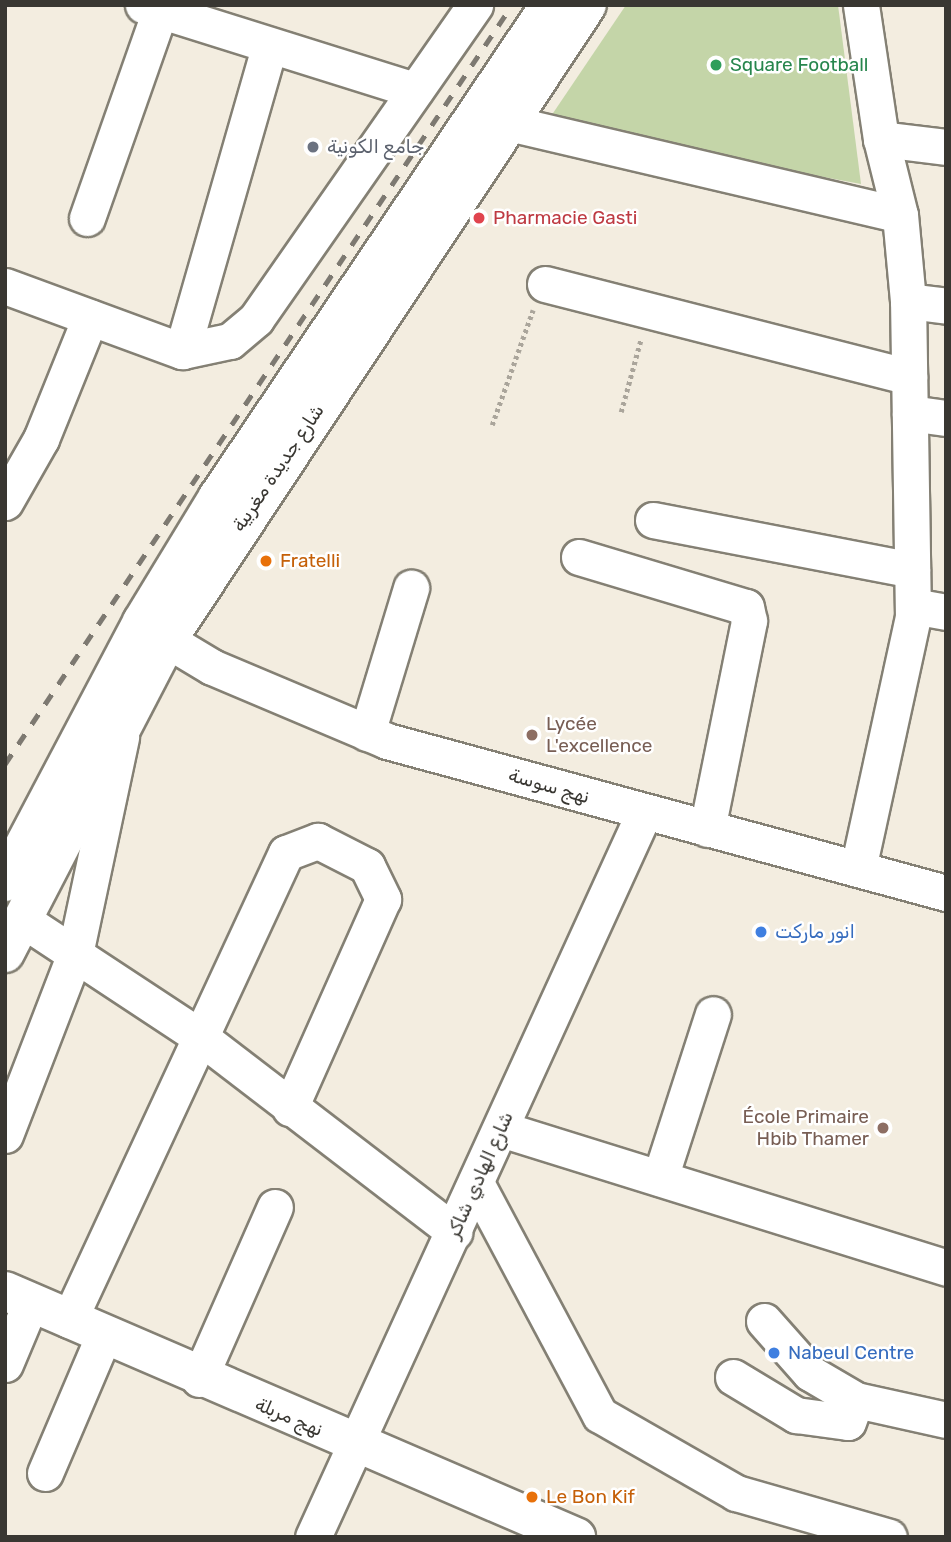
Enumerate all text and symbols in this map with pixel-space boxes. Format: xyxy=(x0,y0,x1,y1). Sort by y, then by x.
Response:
place label: Square Football xyxy=(730,54,868,76)
marker: Square Football xyxy=(708,57,724,73)
place label: جامع الكونية xyxy=(327,136,424,158)
marker: جامع الكونية xyxy=(305,139,321,155)
place label: Pharmacie Gasti xyxy=(493,207,637,229)
marker: Pharmacie Gasti xyxy=(471,210,487,226)
street label: شارع جديدة مغربية xyxy=(227,400,329,536)
place label: Fratelli xyxy=(280,550,340,572)
marker: Fratelli xyxy=(258,553,274,569)
place label: Lycée L'excellence xyxy=(546,713,652,757)
marker: Lycée L'excellence xyxy=(524,727,540,743)
street label: نهج سوسة xyxy=(506,764,592,808)
place label: انور ماركت xyxy=(775,921,855,943)
marker: انور ماركت xyxy=(753,924,769,940)
place label: École Primaire Hbib Thamer xyxy=(743,1106,869,1150)
street label: شارع الهادي شاكر xyxy=(442,1108,518,1242)
marker: École Primaire Hbib Thamer xyxy=(875,1120,891,1136)
place label: Nabeul Centre xyxy=(788,1342,914,1364)
marker: Nabeul Centre xyxy=(766,1345,782,1361)
street label: نهج مربلة xyxy=(252,1393,326,1441)
place label: Le Bon Kif xyxy=(546,1486,635,1508)
marker: Le Bon Kif xyxy=(524,1489,540,1505)

